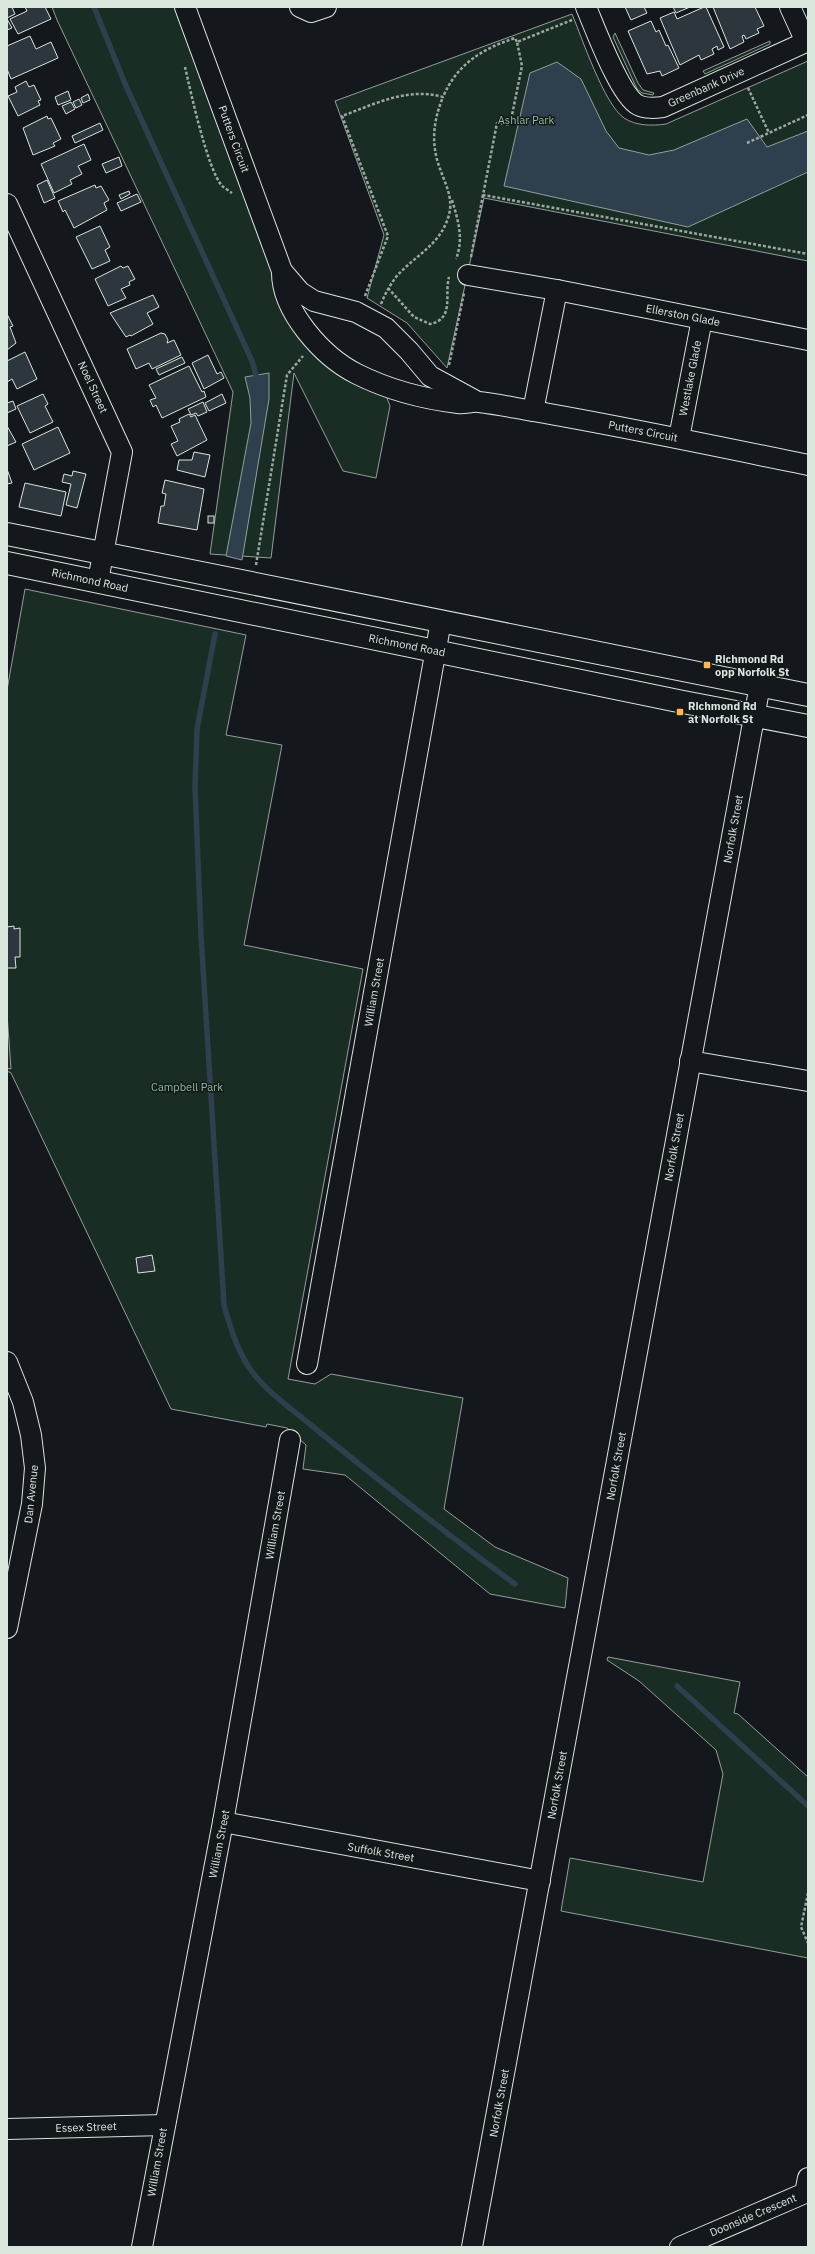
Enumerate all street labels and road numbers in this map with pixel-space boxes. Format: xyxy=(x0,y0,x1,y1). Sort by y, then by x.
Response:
street label: Greenbank Drive xyxy=(666,64,746,110)
street label: Putters Circuit xyxy=(215,103,253,175)
street label: Ellerston Glade xyxy=(645,301,721,329)
street label: Westlake Glade xyxy=(676,339,704,417)
street label: Noel Street xyxy=(75,359,111,415)
street label: Putters Circuit xyxy=(607,417,679,445)
street label: Richmond Road xyxy=(50,565,130,595)
street label: Richmond Road xyxy=(367,631,447,659)
street label: Norfolk Street xyxy=(720,794,746,864)
street label: William Street xyxy=(361,956,387,1027)
street label: Norfolk Street xyxy=(661,1112,687,1182)
street label: Norfolk Street xyxy=(603,1431,629,1501)
street label: Dan Avenue xyxy=(21,1464,41,1524)
street label: William Street xyxy=(262,1489,288,1560)
street label: Norfolk Street xyxy=(544,1750,570,1820)
street label: William Street xyxy=(205,1808,233,1879)
street label: Suffolk Street xyxy=(347,1839,416,1865)
street label: Norfolk Street xyxy=(486,2068,512,2138)
street label: Essex Street xyxy=(55,2119,117,2135)
street label: William Street xyxy=(144,2126,170,2197)
street label: Doonside Crescent xyxy=(708,2190,799,2240)

